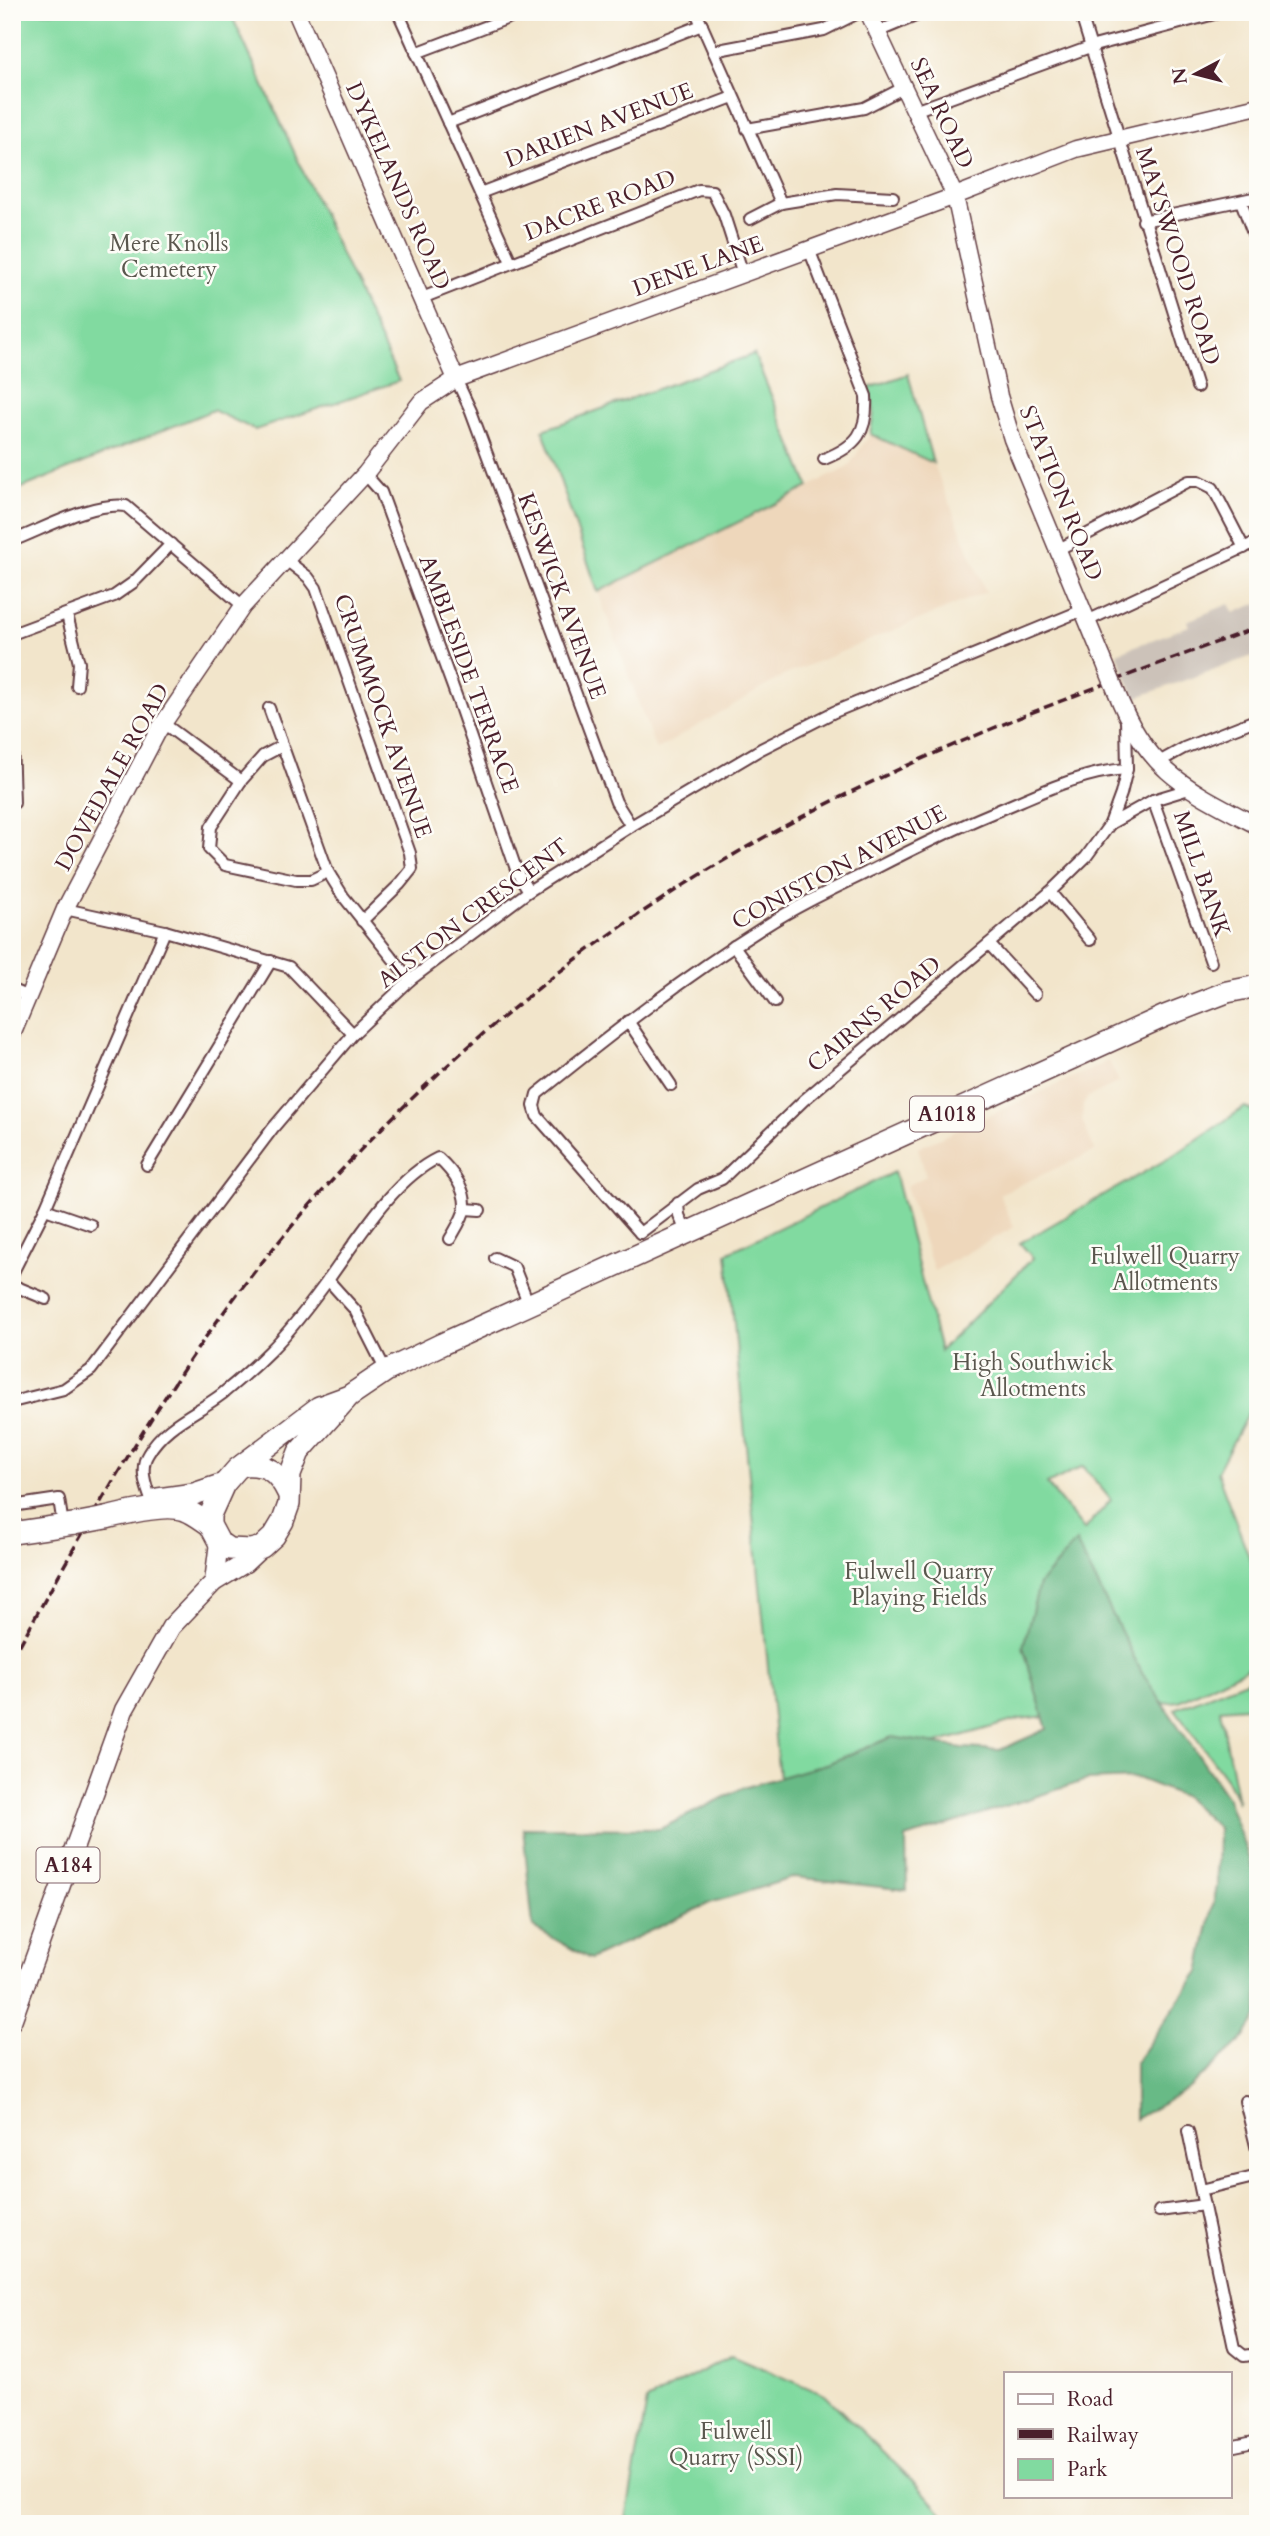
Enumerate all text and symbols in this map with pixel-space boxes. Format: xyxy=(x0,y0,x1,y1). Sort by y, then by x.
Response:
north arrow xyxy=(1162,38,1232,108)
street label: SEA ROAD xyxy=(903,52,981,174)
text: N xyxy=(1166,66,1194,86)
street label: DARIEN AVENUE xyxy=(501,75,697,175)
street label: DYKELANDS ROAD xyxy=(338,77,458,295)
street label: MAYSWOOD ROAD xyxy=(1128,143,1228,369)
street label: DACRE ROAD xyxy=(520,162,680,248)
park label: Mere Knolls Cemetery xyxy=(109,228,229,285)
street label: DENE LANE xyxy=(628,228,768,304)
street label: STATION ROAD xyxy=(1012,401,1110,585)
street label: KESWICK AVENUE xyxy=(510,489,614,703)
street label: AMBLESIDE TERRACE xyxy=(411,551,527,797)
street label: CRUMMOCK AVENUE xyxy=(327,590,439,842)
street label: DOVEDALE ROAD xyxy=(48,678,176,876)
street label: CONISTON AVENUE xyxy=(726,797,952,937)
street label: MILL BANK xyxy=(1166,806,1238,942)
street label: ALSTON CRESCENT xyxy=(371,831,575,995)
street label: CAIRNS ROAD xyxy=(800,949,948,1079)
road number: A1018 xyxy=(910,1096,984,1132)
park label: Fulwell Quarry Allotments xyxy=(1090,1241,1240,1298)
park label: High Southwick Allotments xyxy=(952,1347,1114,1404)
park label: Fulwell Quarry Playing Fields xyxy=(844,1556,994,1613)
road number: A184 xyxy=(36,1848,100,1882)
legend xyxy=(1004,2372,1232,2498)
text: Road xyxy=(1067,2385,1113,2414)
park label: Fulwell Quarry (SSSI) xyxy=(669,2416,803,2473)
text: Railway xyxy=(1067,2421,1139,2450)
text: Park xyxy=(1067,2455,1108,2484)

